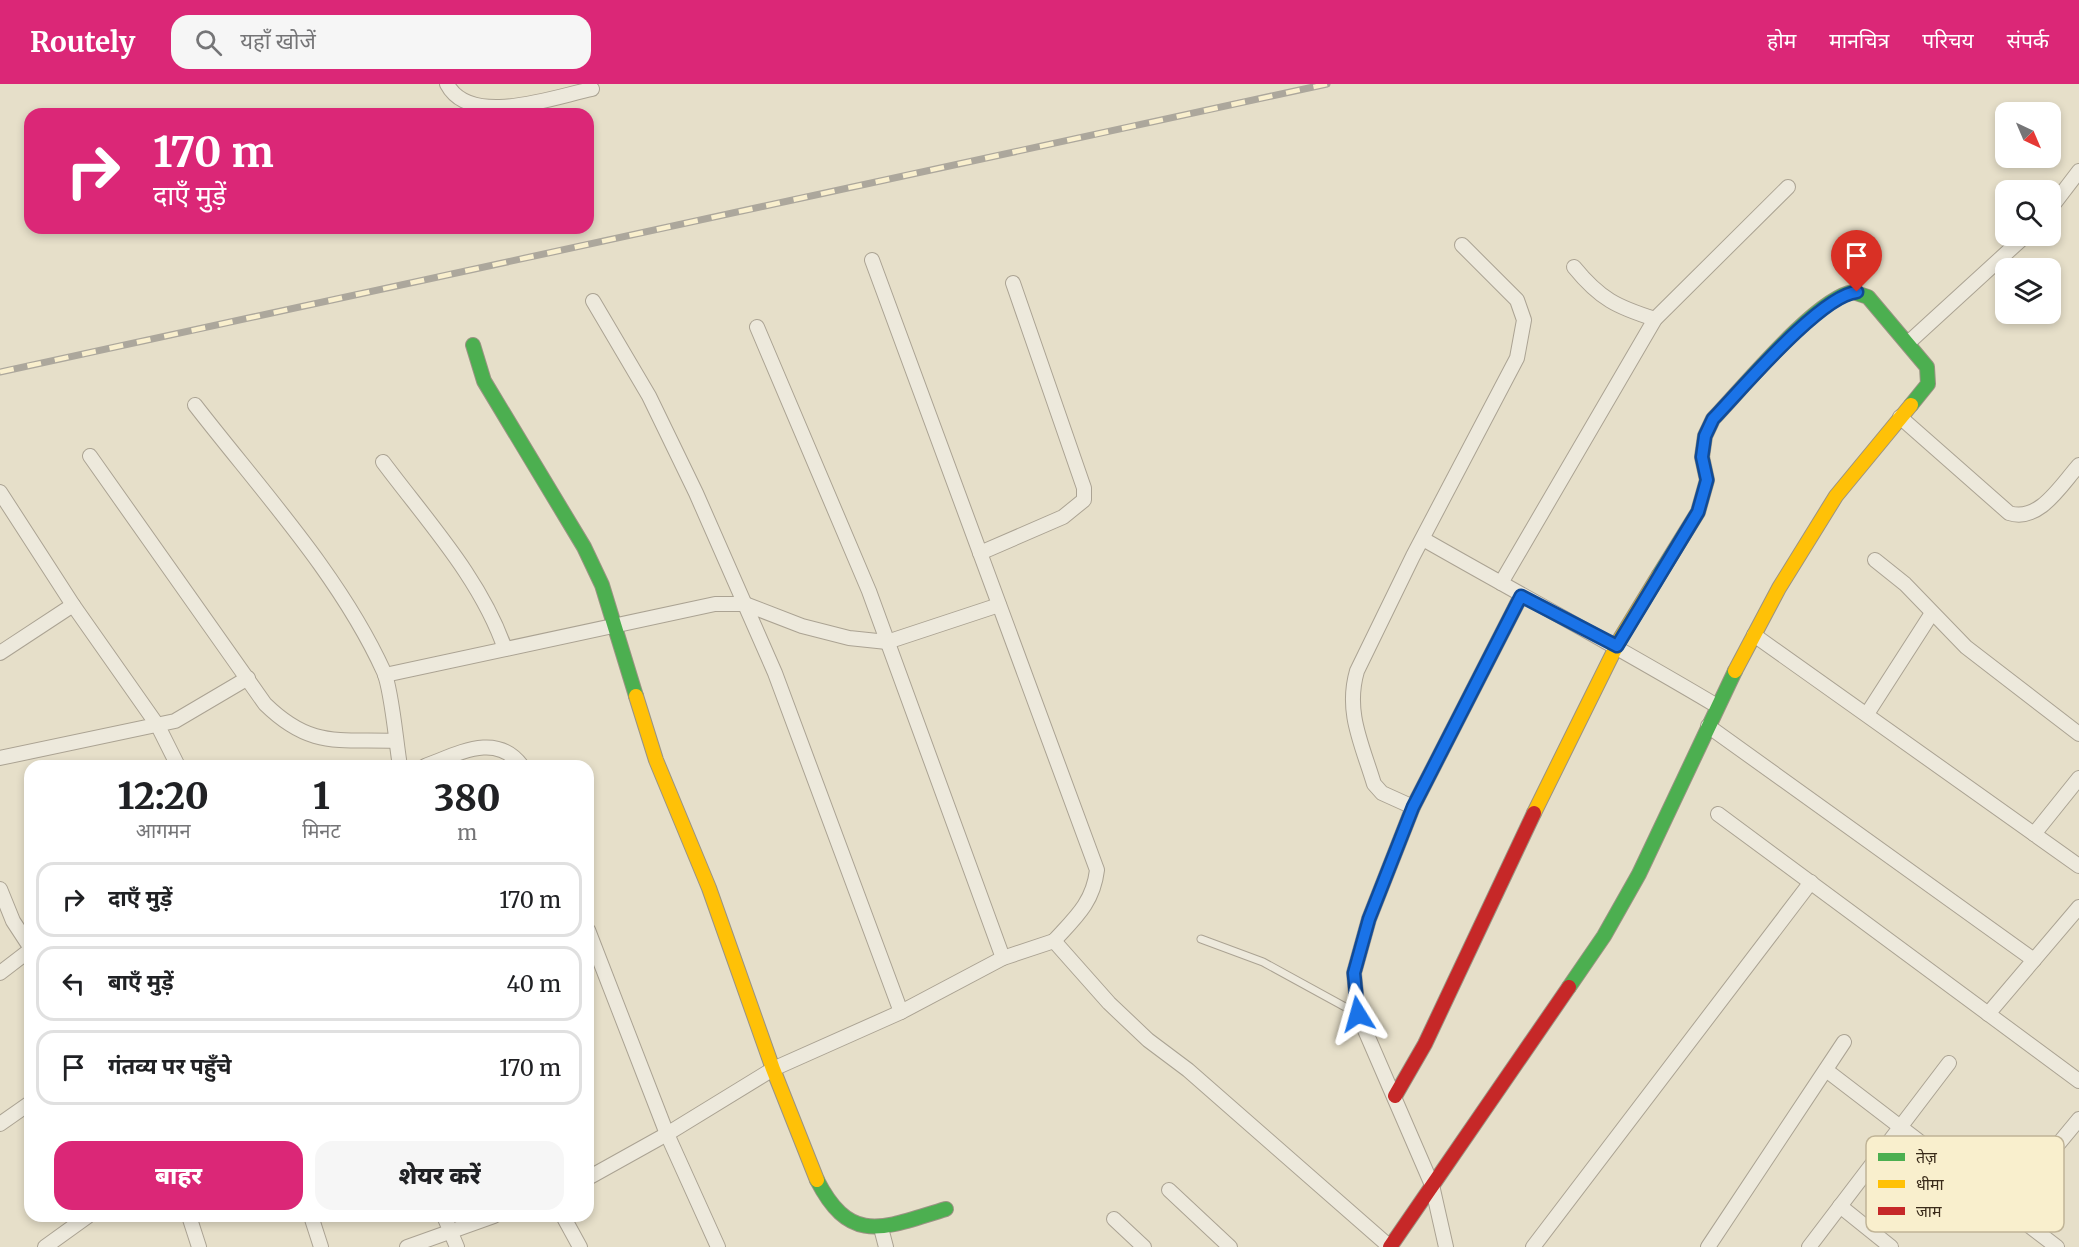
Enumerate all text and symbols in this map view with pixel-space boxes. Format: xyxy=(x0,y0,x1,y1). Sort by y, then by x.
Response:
search box xyxy=(171,15,591,69)
text: Routely xyxy=(30,24,135,60)
icon: search xyxy=(192,26,225,59)
text: यहाँ खोजें xyxy=(240,27,316,55)
text: होम xyxy=(1767,27,1796,54)
text: मानचित्र xyxy=(1829,27,1889,54)
text: परिचय xyxy=(1922,27,1974,54)
text: संपर्क xyxy=(2007,27,2049,54)
north arrow xyxy=(1995,102,2061,168)
map controls xyxy=(1995,102,2061,324)
text: 170 m xyxy=(153,126,274,178)
icon: right xyxy=(54,132,132,210)
text: दाएँ मुड़ें xyxy=(153,178,226,212)
button: search xyxy=(1995,180,2061,246)
pin xyxy=(1831,230,1882,292)
icon: arrive xyxy=(1840,239,1873,272)
button: layers xyxy=(1995,258,2061,324)
text: 12:20 xyxy=(117,774,209,819)
text: 1 xyxy=(313,774,330,819)
text: 380 xyxy=(434,776,501,821)
text: आगमन xyxy=(136,818,190,843)
text: मिनट xyxy=(302,818,341,843)
text: m xyxy=(457,820,477,845)
icon: right xyxy=(57,883,90,916)
text: दाएँ मुड़ें xyxy=(108,884,172,912)
text: 170 m xyxy=(499,886,561,914)
icon: left xyxy=(57,967,90,1000)
text: बाएँ मुड़ें xyxy=(108,968,174,996)
text: 40 m xyxy=(506,970,561,998)
position arrow xyxy=(1326,982,1390,1046)
icon: arrive xyxy=(57,1051,90,1084)
text: गंतव्य पर पहुँचे xyxy=(108,1052,232,1080)
text: 170 m xyxy=(499,1054,561,1082)
legend xyxy=(1866,1136,2064,1232)
button: बाहर xyxy=(54,1141,303,1210)
button: शेयर करें xyxy=(315,1141,564,1210)
text: तेज़ xyxy=(1916,1147,1938,1167)
text: धीमा xyxy=(1916,1174,1945,1194)
text: जाम xyxy=(1916,1201,1942,1221)

